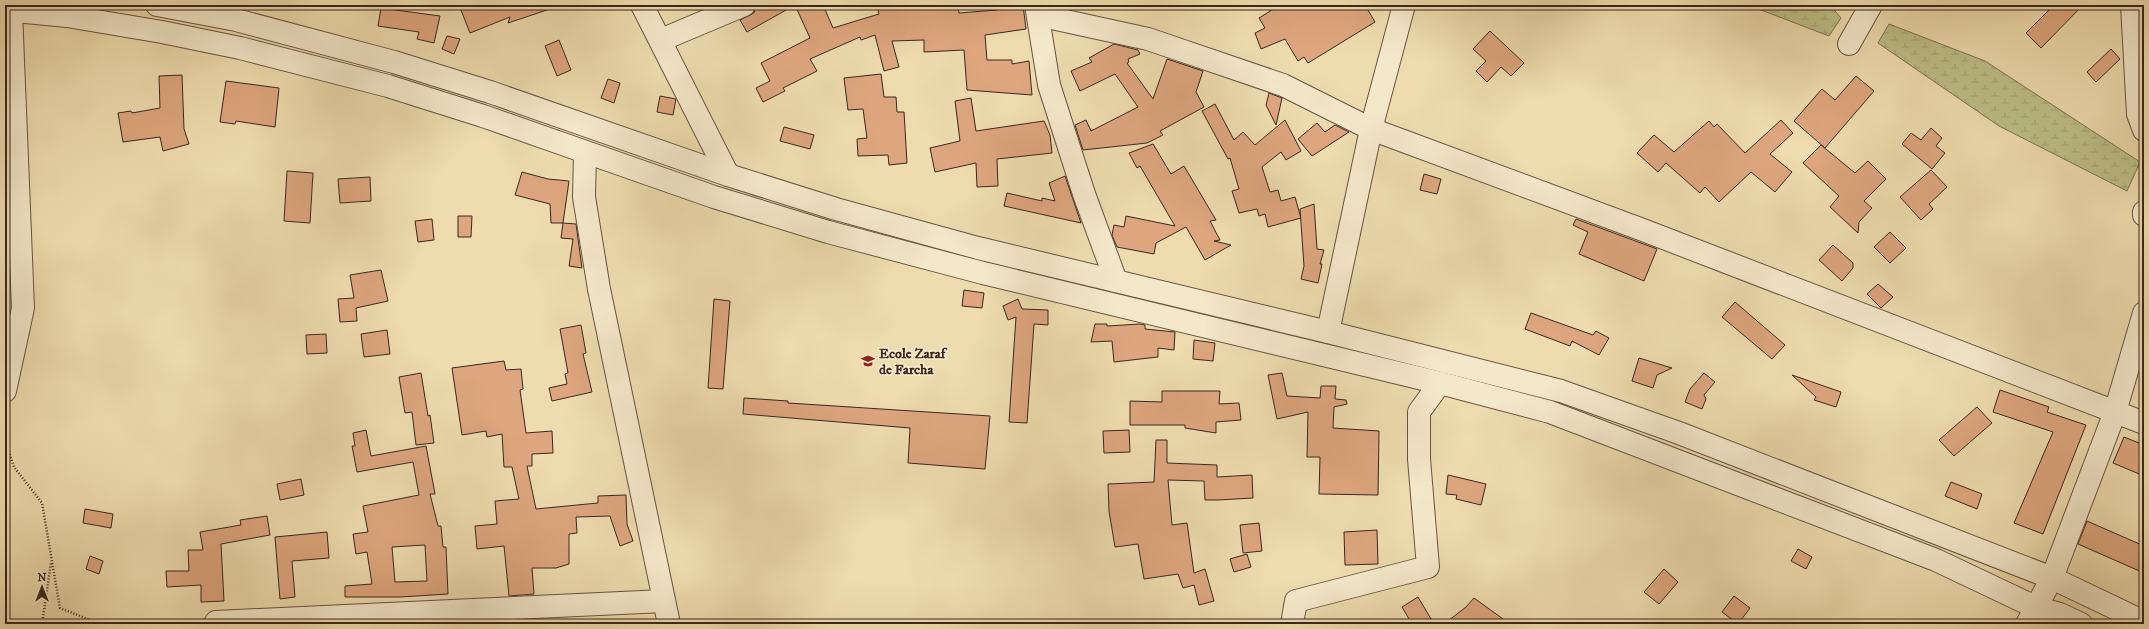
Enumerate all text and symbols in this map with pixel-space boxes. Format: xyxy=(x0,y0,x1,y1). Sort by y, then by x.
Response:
place label: Ecole Zaraf de Farcha xyxy=(879,345,948,379)
school or university icon: Ecole Zaraf de Farcha xyxy=(860,353,876,369)
north arrow xyxy=(22,567,62,607)
text: N xyxy=(37,571,47,585)

